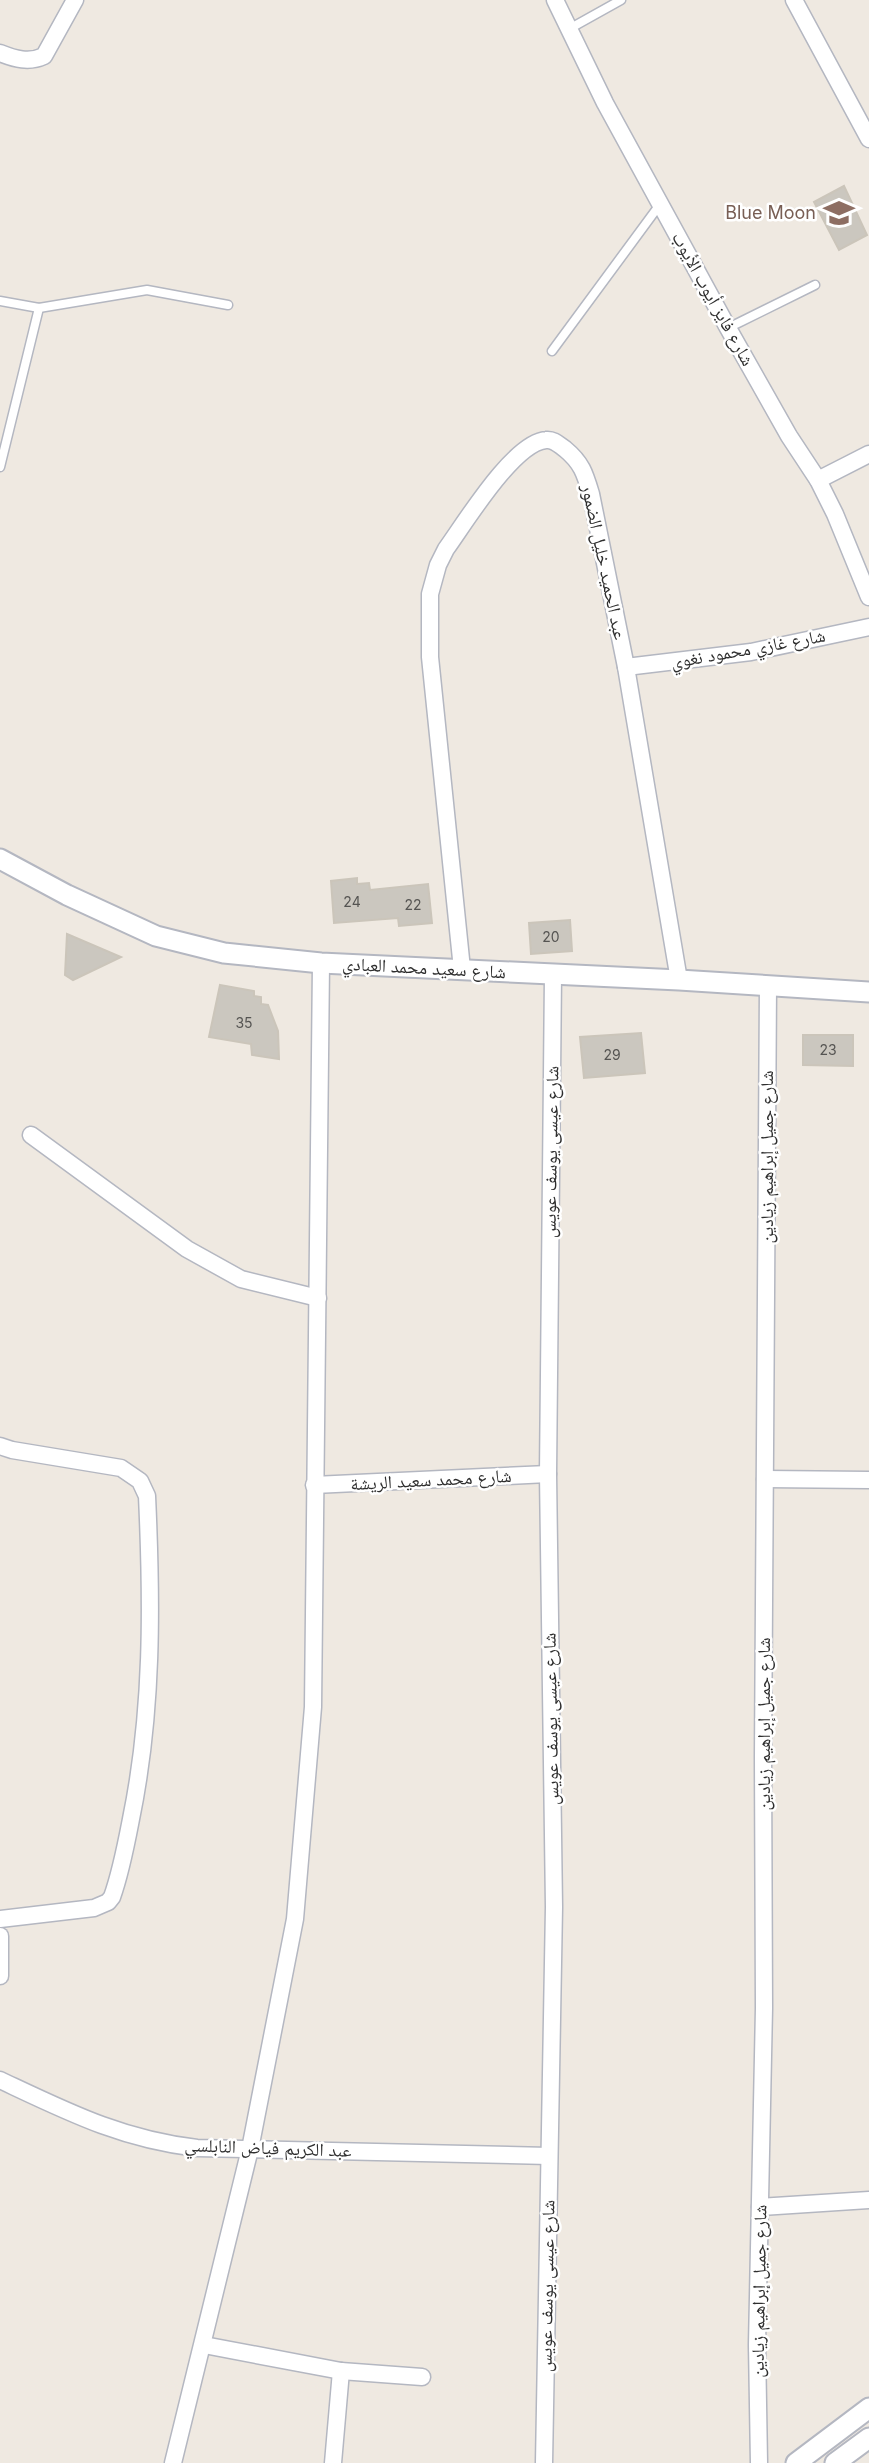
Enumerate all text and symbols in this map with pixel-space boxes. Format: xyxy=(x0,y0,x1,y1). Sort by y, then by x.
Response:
school or university icon: Blue Moon xyxy=(822,196,856,230)
place label: Blue Moon xyxy=(725,202,816,223)
street label: شارع فايز أيوب الأيوب xyxy=(667,228,759,370)
street label: عبد الحميد خليل الضمور xyxy=(577,481,631,642)
street label: شارع غازي محمود نغوي xyxy=(669,625,828,677)
house number: 24 xyxy=(343,893,361,910)
house number: 22 xyxy=(404,896,422,913)
house number: 20 xyxy=(542,928,560,945)
street label: شارع سعيد محمد العبادي xyxy=(341,953,506,987)
house number: 35 xyxy=(235,1014,253,1031)
house number: 23 xyxy=(819,1041,837,1058)
house number: 29 xyxy=(603,1046,621,1063)
street label: شارع عيسى يوسف عويس xyxy=(538,1066,564,1238)
street label: شارع جميل إبراهيم زيادين xyxy=(756,1070,779,1244)
street label: شارع محمد سعيد الريشة xyxy=(350,1465,512,1495)
street label: شارع عيسى يوسف عويس xyxy=(538,1633,564,1805)
street label: شارع جميل إبراهيم زيادين xyxy=(753,1637,776,1811)
street label: عبد الكريم فياض النابلسي xyxy=(184,2134,352,2165)
street label: شارع عيسى يوسف عويس xyxy=(534,2200,560,2372)
street label: شارع جميل إبراهيم زيادين xyxy=(746,2204,773,2378)

